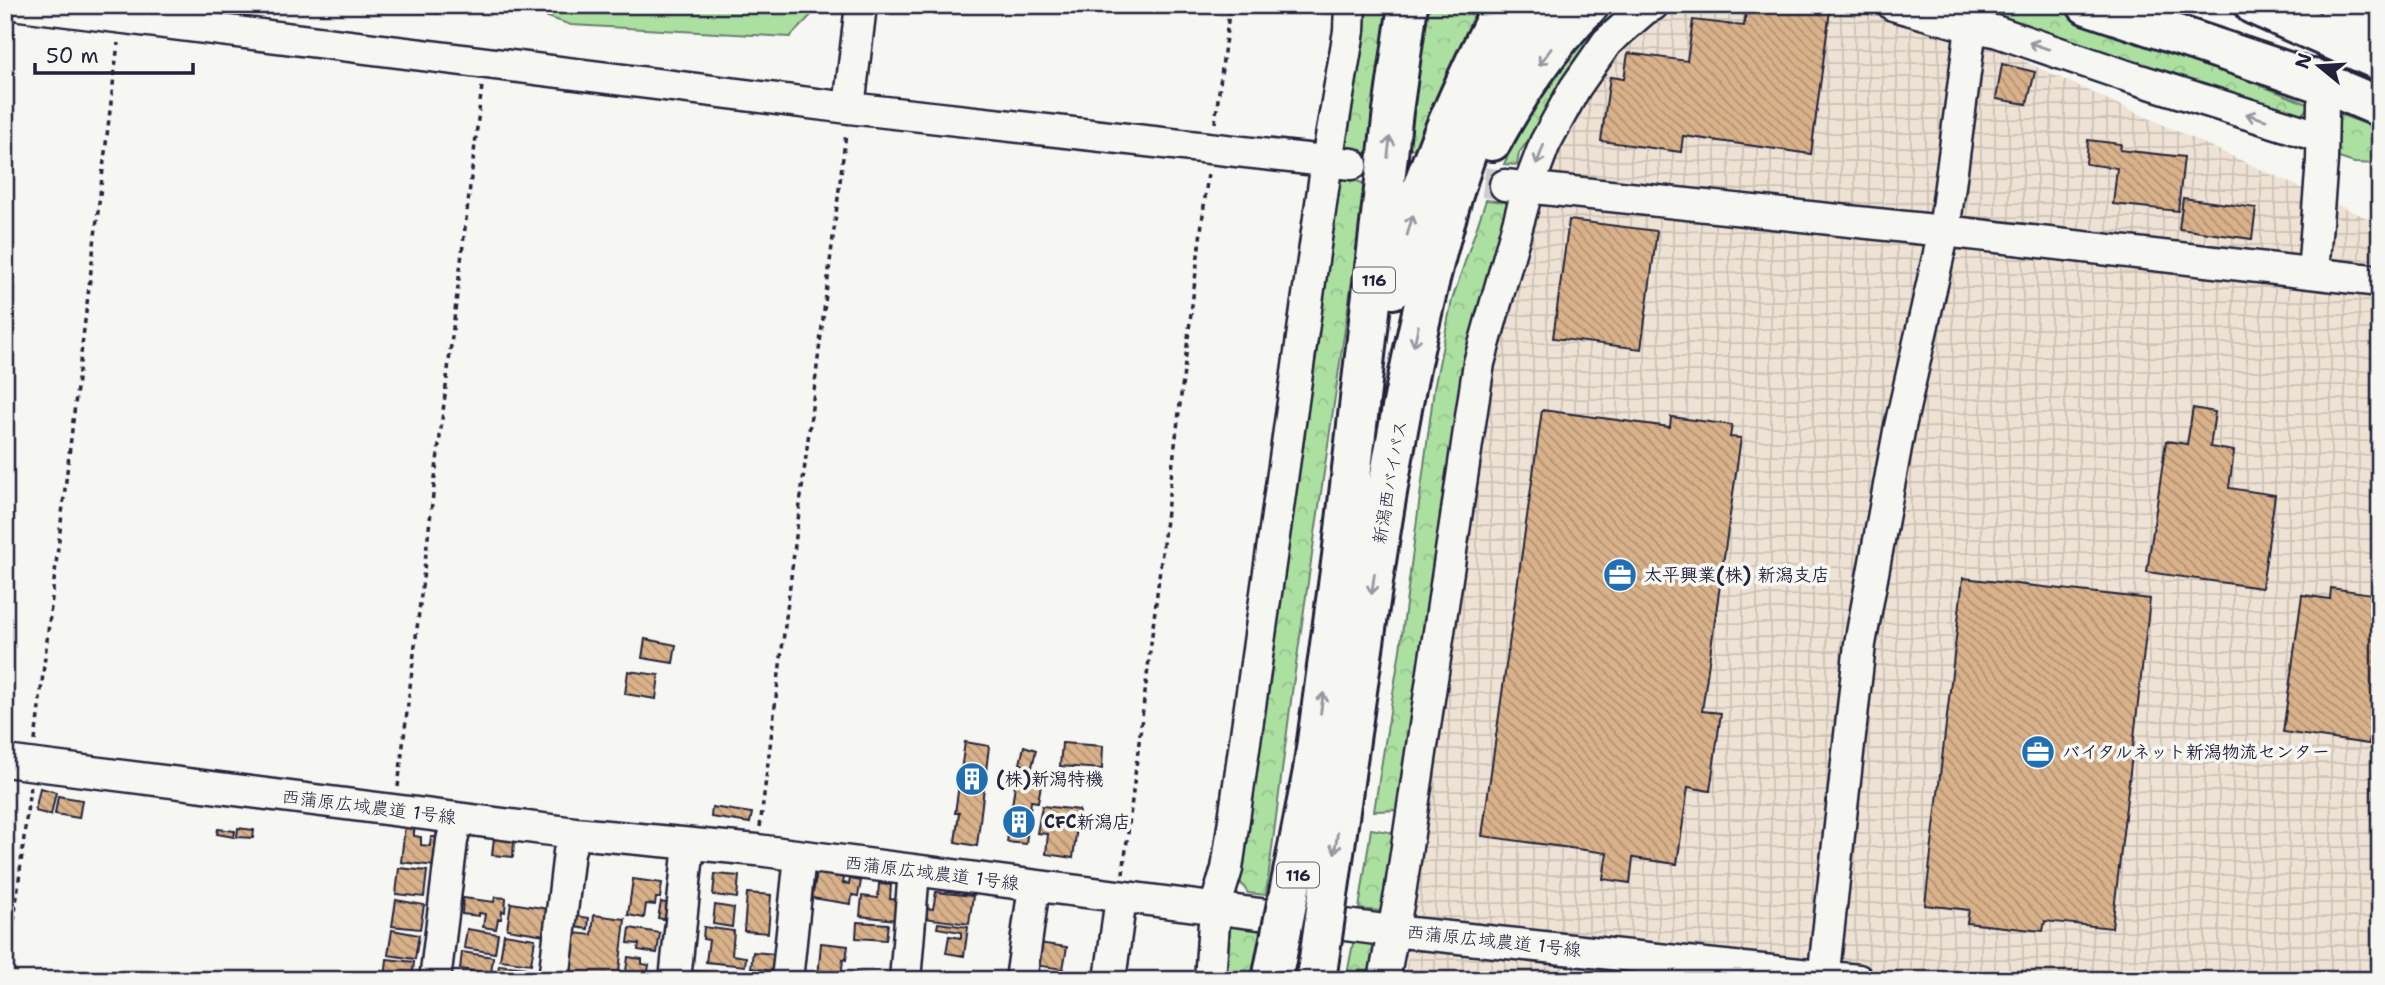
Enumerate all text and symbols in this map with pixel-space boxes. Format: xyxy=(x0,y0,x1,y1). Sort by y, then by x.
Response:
scale bar xyxy=(35,32,192,76)
north arrow xyxy=(2284,32,2354,102)
one-way arrow xyxy=(2029,39,2051,51)
text: 50 m xyxy=(46,42,99,70)
one-way arrow xyxy=(1537,47,1552,66)
text: N xyxy=(2289,50,2318,72)
one-way arrow xyxy=(2245,109,2267,122)
one-way arrow xyxy=(1383,136,1396,159)
one-way arrow xyxy=(1533,144,1546,166)
one-way arrow xyxy=(1404,214,1417,236)
road number: 116 xyxy=(1353,268,1395,292)
one-way arrow xyxy=(1409,324,1423,347)
street label: 新潟西バイパス xyxy=(1367,418,1413,546)
office icon: 太平興業(株) 新潟支店 xyxy=(1601,556,1639,594)
place label: 太平興業(株) 新潟支店 xyxy=(1644,563,1829,587)
one-way arrow xyxy=(1366,572,1379,595)
one-way arrow xyxy=(1316,692,1329,715)
office icon: バイタルネット新潟物流センター xyxy=(2019,733,2057,771)
place label: バイタルネット新潟物流センター xyxy=(2062,740,2330,764)
building icon: (株)新潟特機 xyxy=(953,760,991,798)
place label: (株)新潟特機 xyxy=(996,767,1103,791)
street label: 西蒲原広域農道 1号線 xyxy=(280,784,458,830)
building icon: CFC新潟店 xyxy=(1000,803,1038,841)
place label: CFC新潟店 xyxy=(1044,810,1131,834)
one-way arrow xyxy=(1329,831,1342,853)
street label: 西蒲原広域農道 1号線 xyxy=(843,850,1021,896)
road number: 116 xyxy=(1277,862,1319,888)
street label: 西蒲原広域農道 1号線 xyxy=(1405,920,1583,962)

